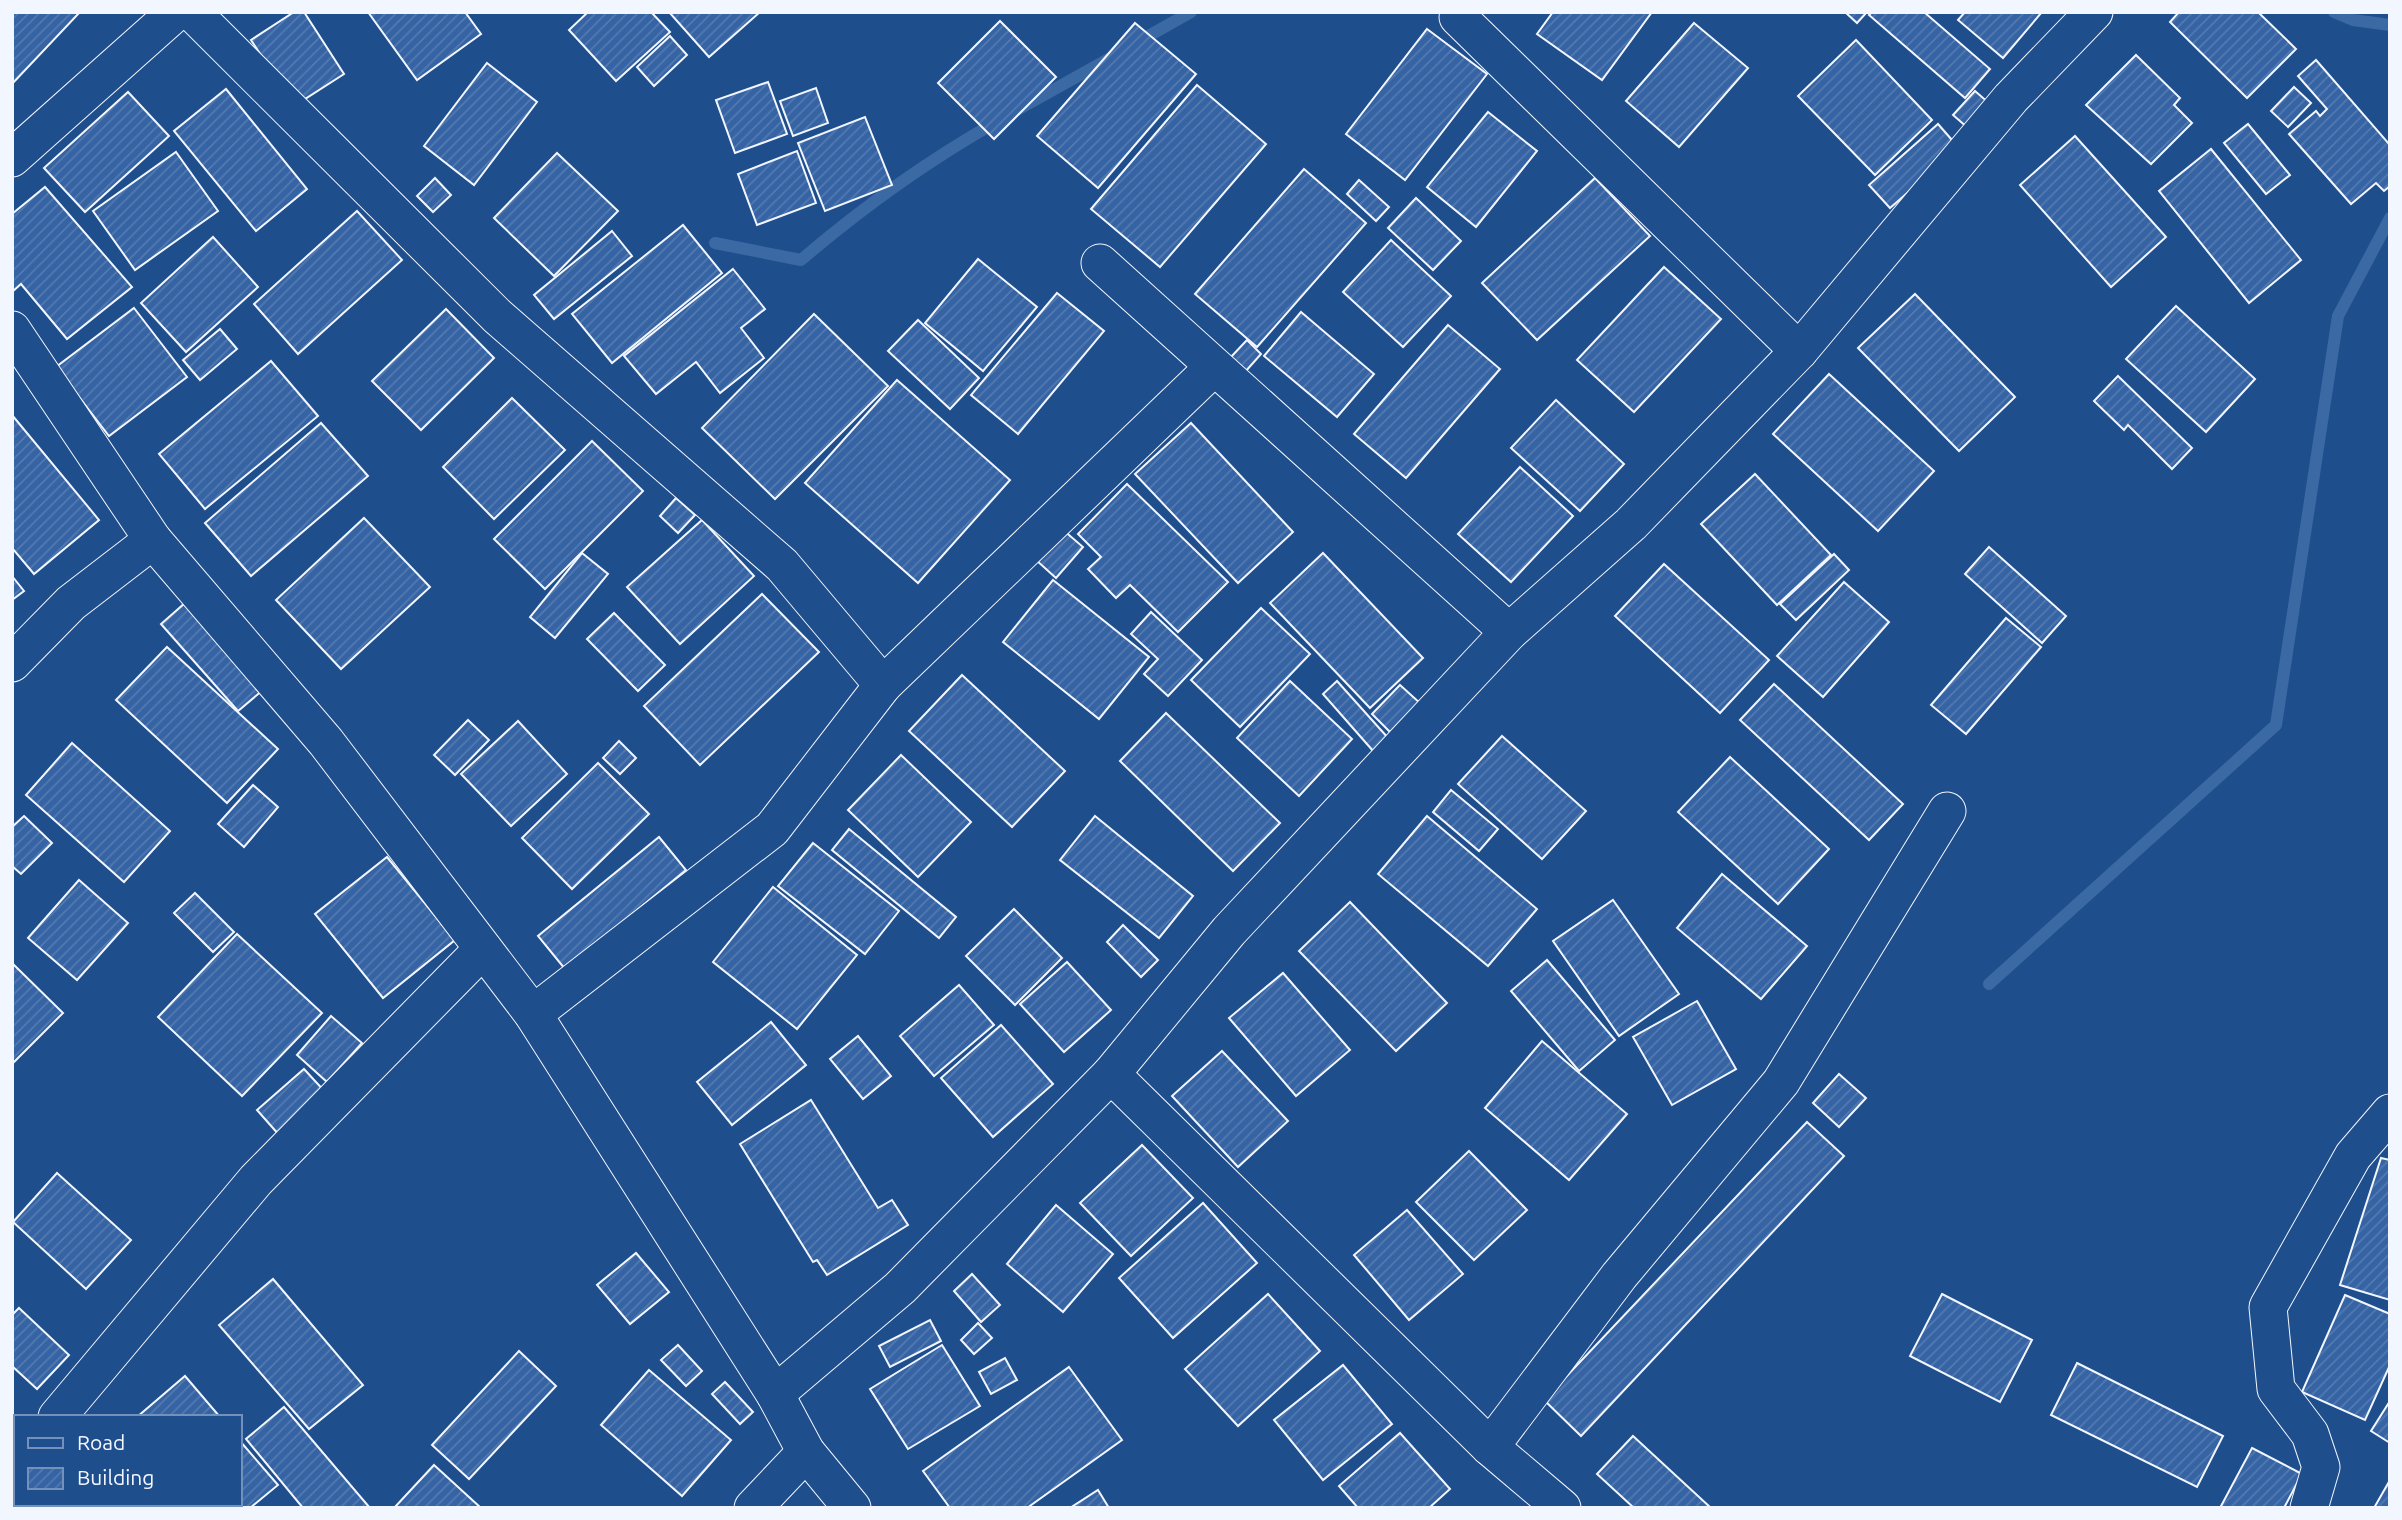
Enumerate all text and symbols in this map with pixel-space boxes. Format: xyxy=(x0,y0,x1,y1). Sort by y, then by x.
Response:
legend xyxy=(14,1415,242,1506)
text: Road xyxy=(77,1430,125,1454)
text: Building xyxy=(77,1465,154,1489)

